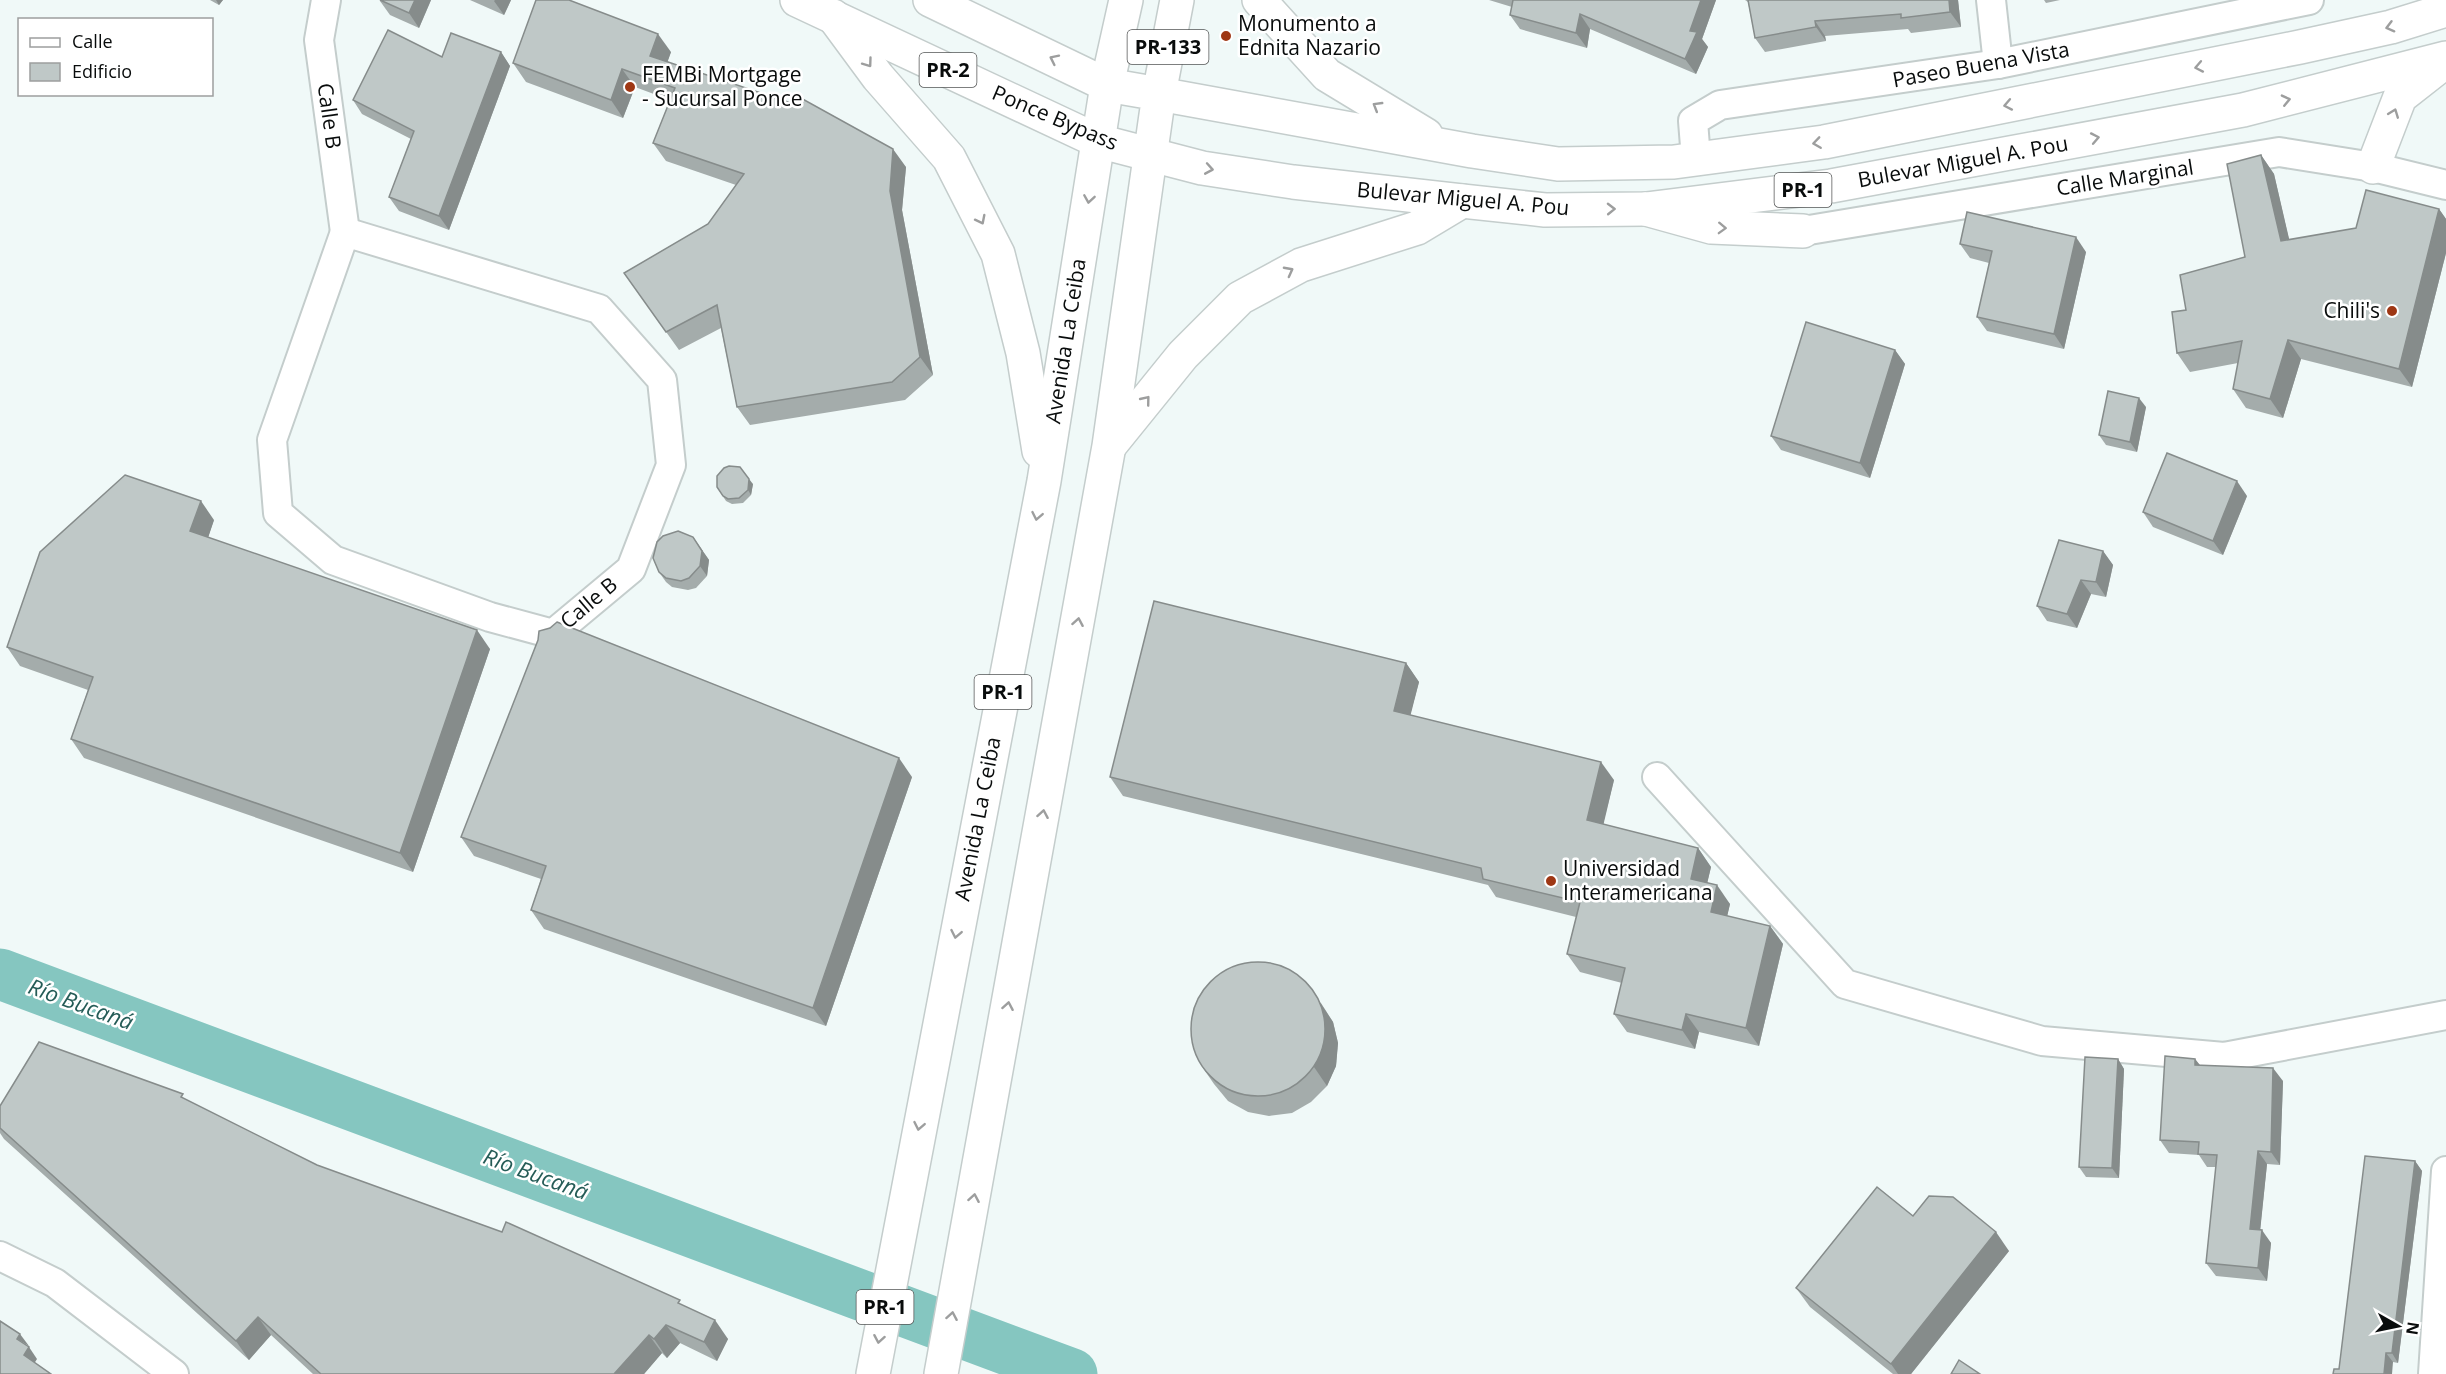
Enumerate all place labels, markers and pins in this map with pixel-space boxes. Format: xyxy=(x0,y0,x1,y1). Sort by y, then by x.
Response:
place label: Monumento a Ednita Nazario xyxy=(1238,9,1381,61)
marker: Monumento a Ednita Nazario xyxy=(1219,29,1233,43)
place label: FEMBi Mortgage - Sucursal Ponce xyxy=(642,60,803,112)
marker: FEMBi Mortgage - Sucursal Ponce xyxy=(623,80,637,94)
place label: Chili's xyxy=(2323,296,2380,324)
marker: Chili's xyxy=(2385,304,2399,318)
place label: Universidad Interamericana xyxy=(1563,854,1713,906)
marker: Universidad Interamericana xyxy=(1544,874,1558,888)

